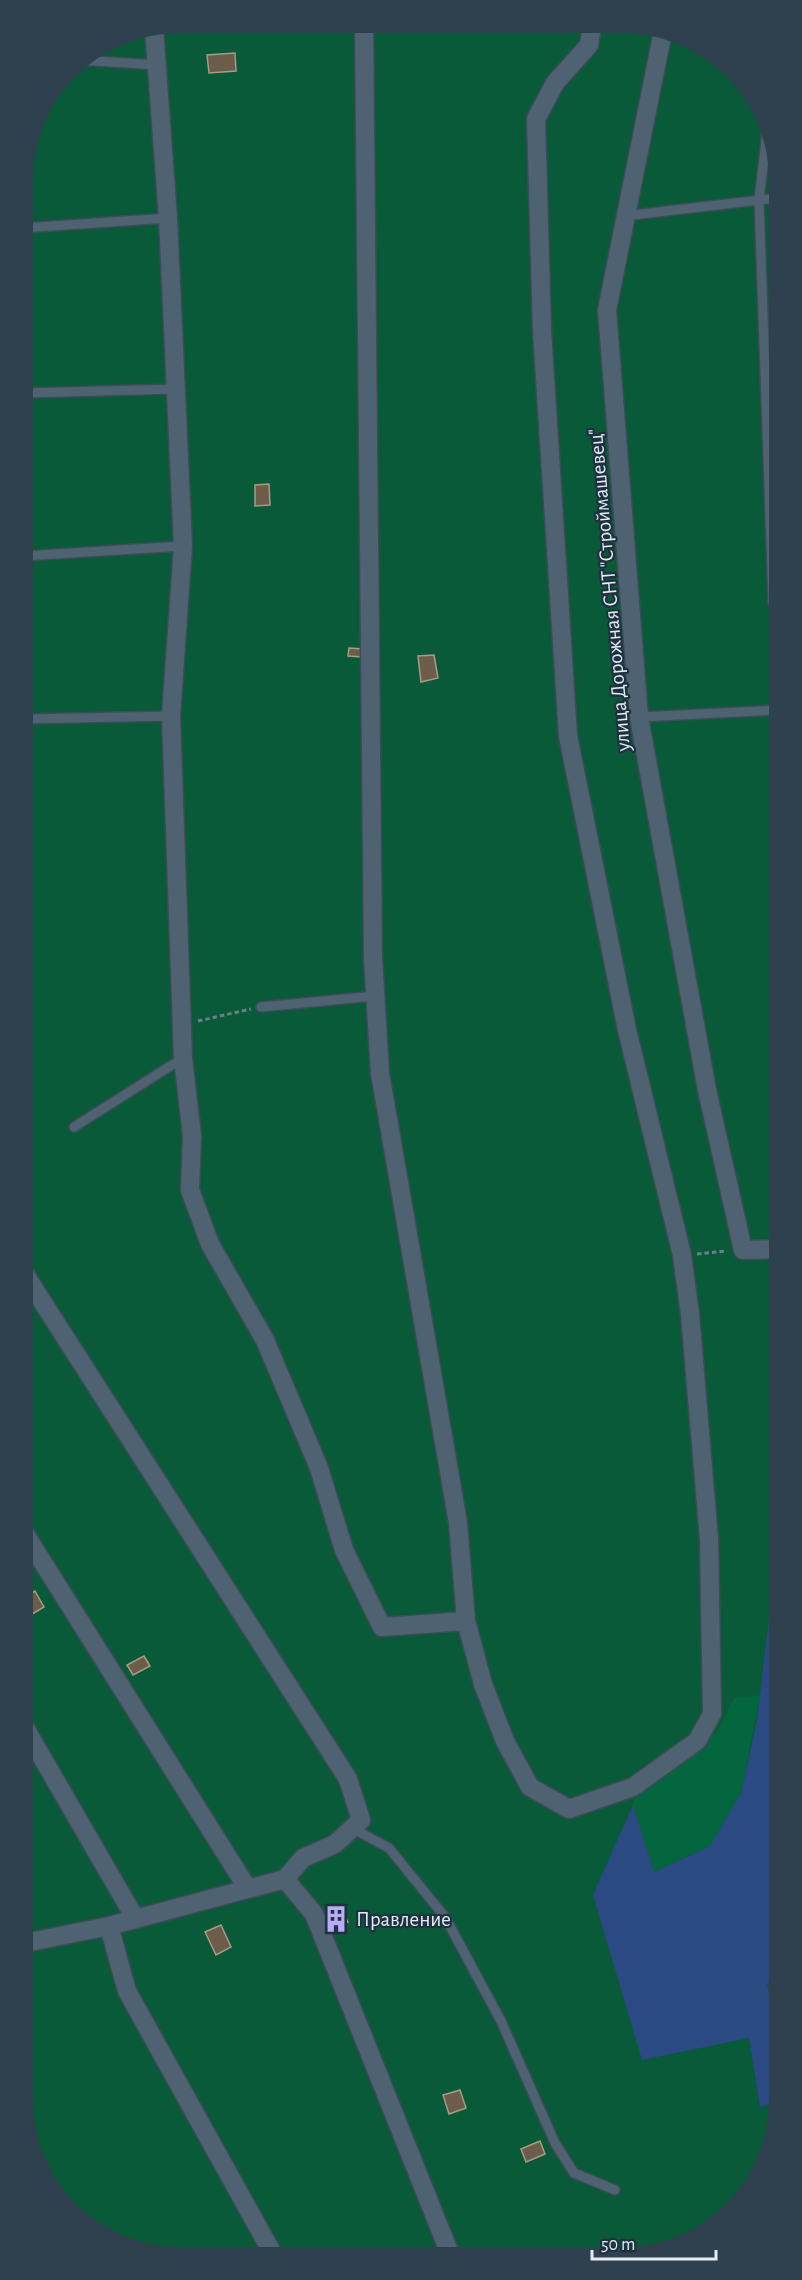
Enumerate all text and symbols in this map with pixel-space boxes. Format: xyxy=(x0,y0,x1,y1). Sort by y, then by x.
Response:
street label: улица Дорожная СНТ "Строймашевец" xyxy=(585,428,634,753)
building icon: Правление xyxy=(321,1904,351,1934)
place label: Правление xyxy=(356,1909,451,1930)
scale bar xyxy=(592,2223,716,2261)
text: 50 m xyxy=(601,2236,635,2254)

